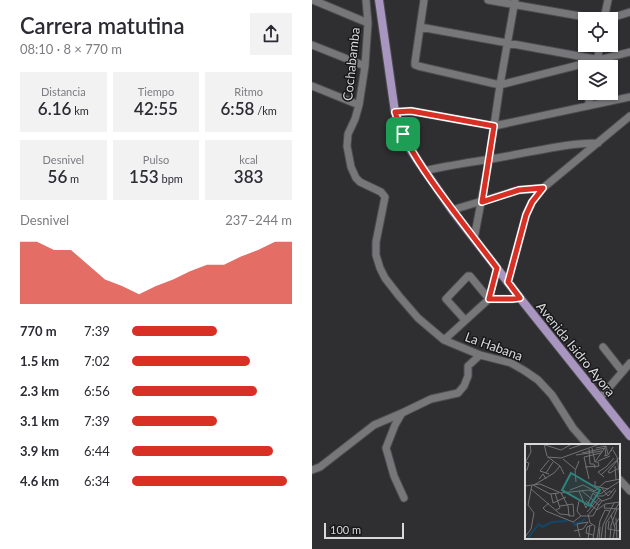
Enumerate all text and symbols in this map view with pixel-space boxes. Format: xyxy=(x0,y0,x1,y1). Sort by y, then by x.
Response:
text: Carrera matutina xyxy=(20,12,185,39)
map controls xyxy=(578,12,618,100)
button: locate xyxy=(578,12,618,52)
button: share xyxy=(250,13,292,55)
street label: Cochabamba xyxy=(339,26,363,102)
text: 08:10 · 8 × 770 m xyxy=(20,41,122,57)
button: layers xyxy=(578,60,618,100)
text: Distancia xyxy=(41,85,86,98)
text: Tiempo xyxy=(138,85,174,98)
text: Ritmo xyxy=(234,85,263,98)
text: 6.16 xyxy=(38,98,71,119)
text: 42:55 xyxy=(134,98,178,119)
text: 6:58 xyxy=(220,98,254,119)
text: km xyxy=(71,104,89,117)
text: /km xyxy=(254,104,277,117)
pin xyxy=(386,117,420,151)
icon: arrive xyxy=(392,123,414,145)
text: Desnivel xyxy=(43,153,84,166)
text: Pulso xyxy=(143,153,169,166)
text: kcal xyxy=(239,153,258,166)
text: 56 xyxy=(48,166,67,187)
text: 153 xyxy=(129,166,159,187)
text: 383 xyxy=(234,166,263,187)
text: m xyxy=(67,172,79,185)
text: bpm xyxy=(159,172,183,185)
text: Desnivel xyxy=(20,212,69,228)
text: 237–244 m xyxy=(225,212,292,228)
street label: Avenida Isidro Ayora xyxy=(533,299,619,399)
text: 770 m xyxy=(20,323,57,339)
text: 7:39 xyxy=(84,323,110,339)
street label: La Habana xyxy=(463,328,525,364)
text: 1.5 km xyxy=(20,353,59,369)
text: 7:02 xyxy=(84,353,110,369)
text: 2.3 km xyxy=(20,383,59,399)
text: 6:56 xyxy=(84,383,110,399)
text: 3.1 km xyxy=(20,413,59,429)
text: 7:39 xyxy=(84,413,110,429)
text: 3.9 km xyxy=(20,443,59,459)
text: 6:44 xyxy=(84,443,110,459)
inset map xyxy=(525,444,620,539)
text: 4.6 km xyxy=(20,473,59,489)
text: 6:34 xyxy=(84,473,110,489)
scale bar xyxy=(324,521,404,540)
text: 100 m xyxy=(330,523,361,536)

